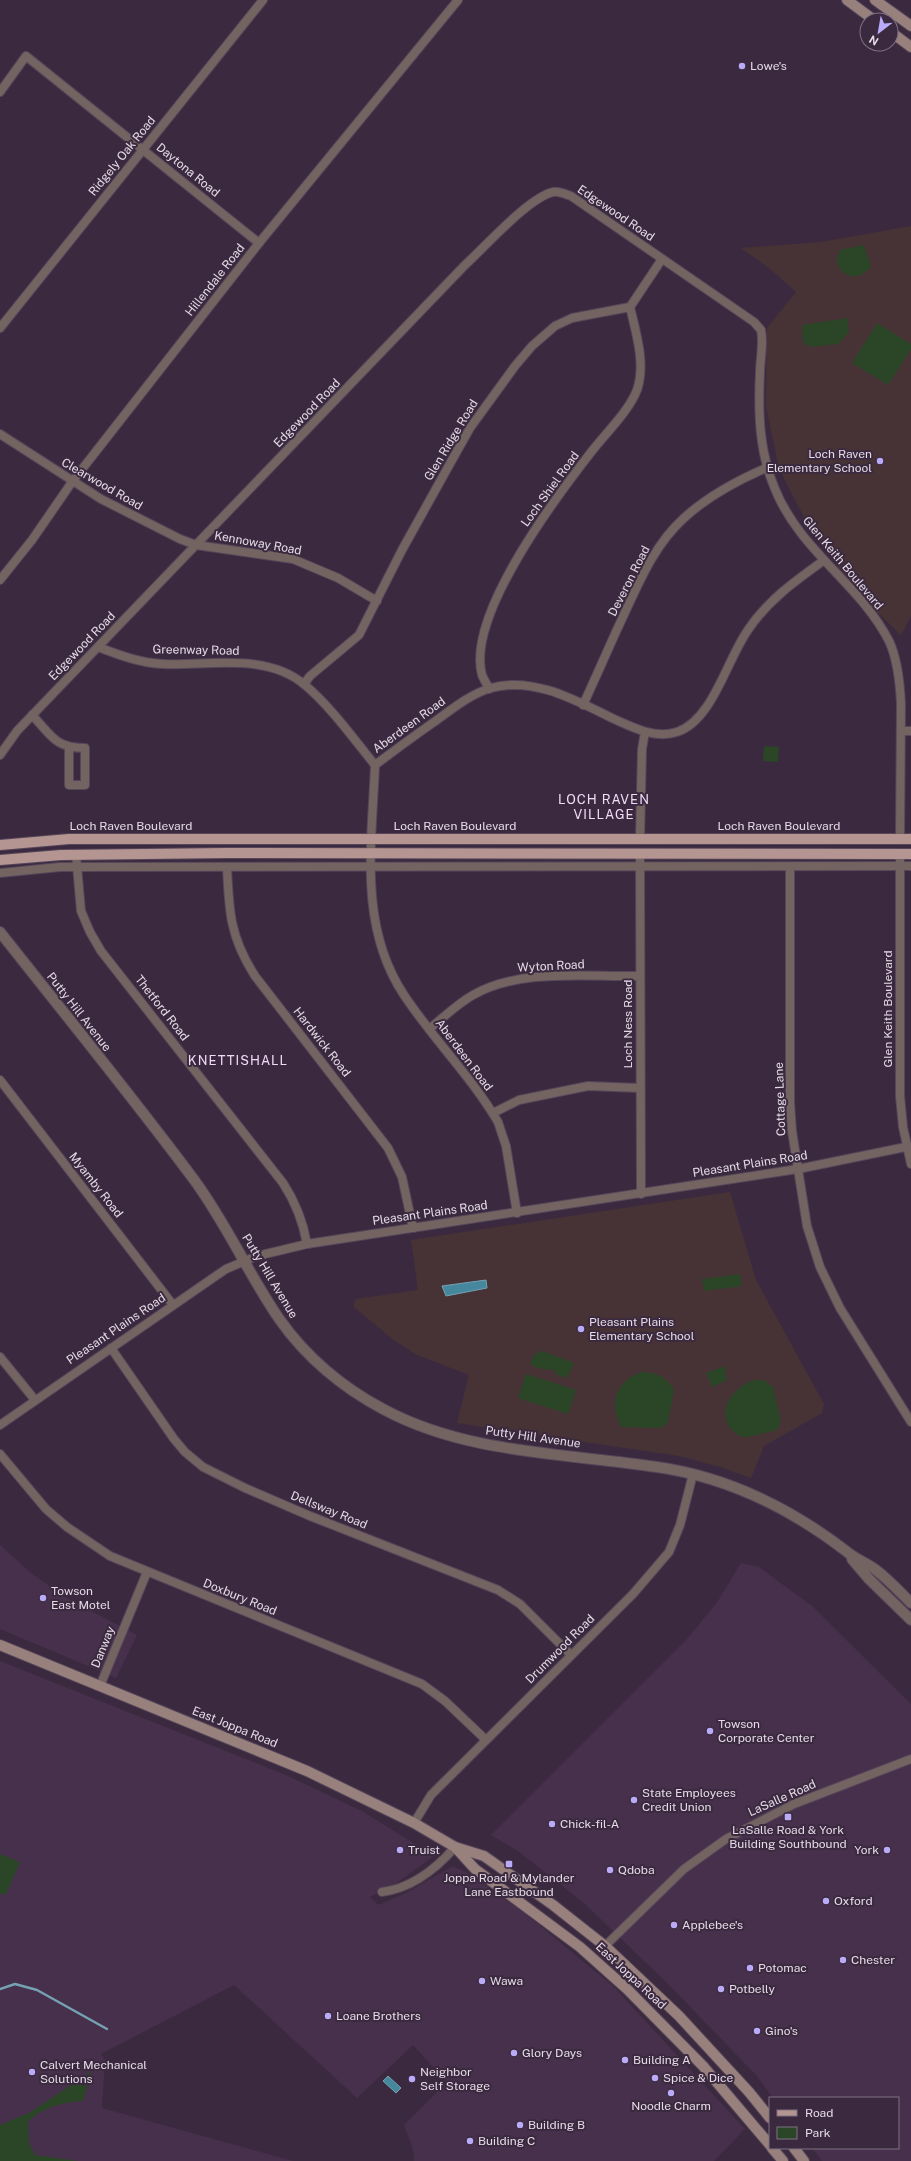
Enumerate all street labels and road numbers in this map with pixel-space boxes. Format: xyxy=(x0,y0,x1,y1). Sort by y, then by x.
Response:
street label: Ridgely Oak Road xyxy=(86,113,158,199)
street label: Daytona Road xyxy=(154,140,222,200)
street label: Edgewood Road xyxy=(575,182,657,244)
street label: Hillendale Road xyxy=(182,241,248,319)
street label: Edgewood Road xyxy=(271,376,343,450)
street label: Glen Ridge Road xyxy=(421,397,481,483)
street label: Loch Shiel Road xyxy=(518,449,582,529)
street label: Clearwood Road xyxy=(59,455,145,513)
street label: Glen Keith Boulevard xyxy=(800,514,886,612)
street label: Kennoway Road xyxy=(213,528,303,558)
street label: Deveron Road xyxy=(605,543,653,619)
street label: Edgewood Road xyxy=(46,609,118,683)
street label: Greenway Road xyxy=(152,642,240,658)
street label: Aberdeen Road xyxy=(370,694,448,756)
street label: Loch Raven Boulevard xyxy=(70,819,192,833)
street label: Loch Raven Boulevard xyxy=(394,819,516,833)
street label: Loch Raven Boulevard xyxy=(718,819,840,833)
street label: Glen Keith Boulevard xyxy=(881,950,895,1068)
street label: Wyton Road xyxy=(517,957,585,975)
street label: Putty Hill Avenue xyxy=(44,970,114,1054)
street label: Thetford Road xyxy=(132,972,192,1044)
street label: Loch Ness Road xyxy=(621,980,635,1068)
street label: Hardwick Road xyxy=(291,1004,353,1080)
street label: Aberdeen Road xyxy=(433,1016,495,1094)
street label: Cottage Lane xyxy=(772,1062,788,1136)
street label: Pleasant Plains Road xyxy=(691,1148,809,1180)
street label: Myamby Road xyxy=(66,1150,126,1220)
street label: Pleasant Plains Road xyxy=(371,1198,489,1228)
street label: Putty Hill Avenue xyxy=(239,1231,301,1321)
street label: Pleasant Plains Road xyxy=(64,1291,168,1367)
street label: Putty Hill Avenue xyxy=(484,1423,582,1451)
street label: Dellsway Road xyxy=(289,1488,369,1532)
street label: Doxbury Road xyxy=(201,1576,279,1618)
street label: Drumwood Road xyxy=(523,1612,597,1686)
street label: Danway xyxy=(88,1624,118,1670)
street label: East Joppa Road xyxy=(190,1703,280,1751)
street label: LaSalle Road xyxy=(746,1777,818,1819)
street label: East Joppa Road xyxy=(593,1940,669,2012)

